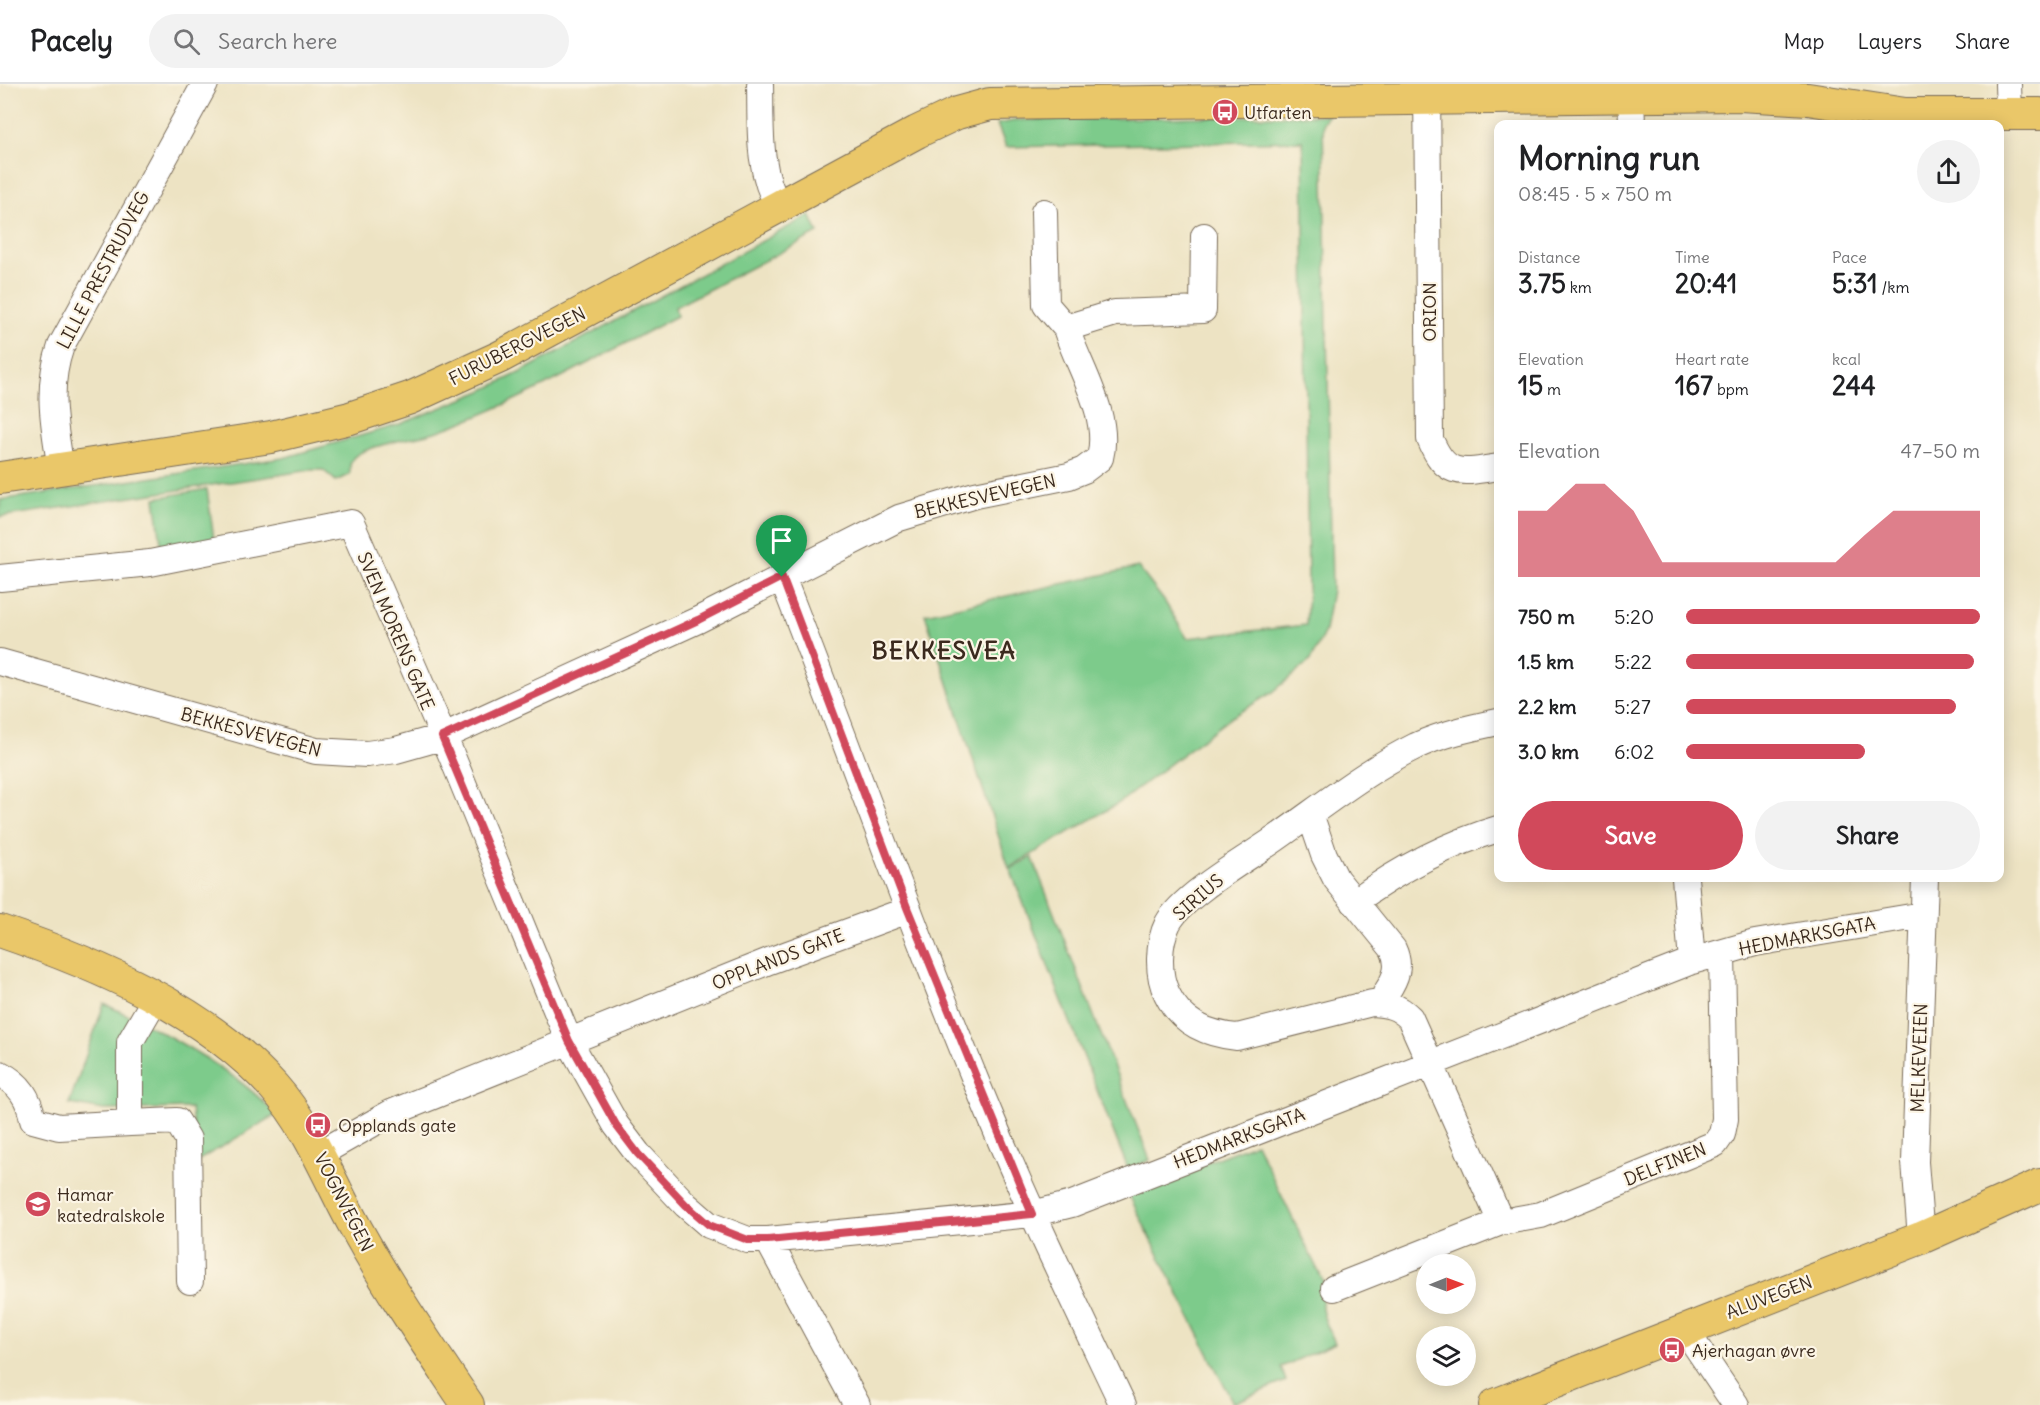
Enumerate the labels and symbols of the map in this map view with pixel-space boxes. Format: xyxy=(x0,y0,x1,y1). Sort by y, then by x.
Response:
bus stop icon: Utfarten xyxy=(1210,97,1240,127)
place label: Utfarten xyxy=(1244,101,1312,124)
street label: LILLE PRESTRUDVEG xyxy=(52,187,154,353)
street label: ORION xyxy=(1418,282,1441,342)
street label: FURUBERGVEGEN xyxy=(445,302,589,390)
street label: BEKKESVEVEGEN xyxy=(912,469,1058,523)
pin xyxy=(756,515,807,577)
street label: SVEN MORENS GATE xyxy=(352,548,440,714)
district label: BEKKESVEA xyxy=(872,635,1016,665)
street label: BEKKESVEVEGEN xyxy=(178,702,324,762)
street label: SIRIUS xyxy=(1168,869,1228,925)
street label: HEDMARKSGATA xyxy=(1737,911,1877,961)
street label: OPPLANDS GATE xyxy=(708,923,848,995)
street label: MELKEVEIEN xyxy=(1906,1003,1932,1113)
street label: HEDMARKSGATA xyxy=(1170,1102,1308,1174)
bus stop icon: Opplands gate xyxy=(303,1110,333,1140)
place label: Opplands gate xyxy=(338,1114,456,1137)
street label: DELFINEN xyxy=(1621,1137,1709,1191)
street label: VOGNVEGEN xyxy=(309,1149,379,1255)
place label: Hamar katedralskole xyxy=(57,1183,165,1227)
school or university icon: Hamar katedralskole xyxy=(23,1189,53,1219)
north arrow xyxy=(1416,1254,1476,1314)
street label: ALUVEGEN xyxy=(1723,1270,1815,1324)
bus stop icon: Ajerhagan øvre xyxy=(1657,1335,1687,1365)
place label: Ajerhagan øvre xyxy=(1692,1339,1816,1362)

